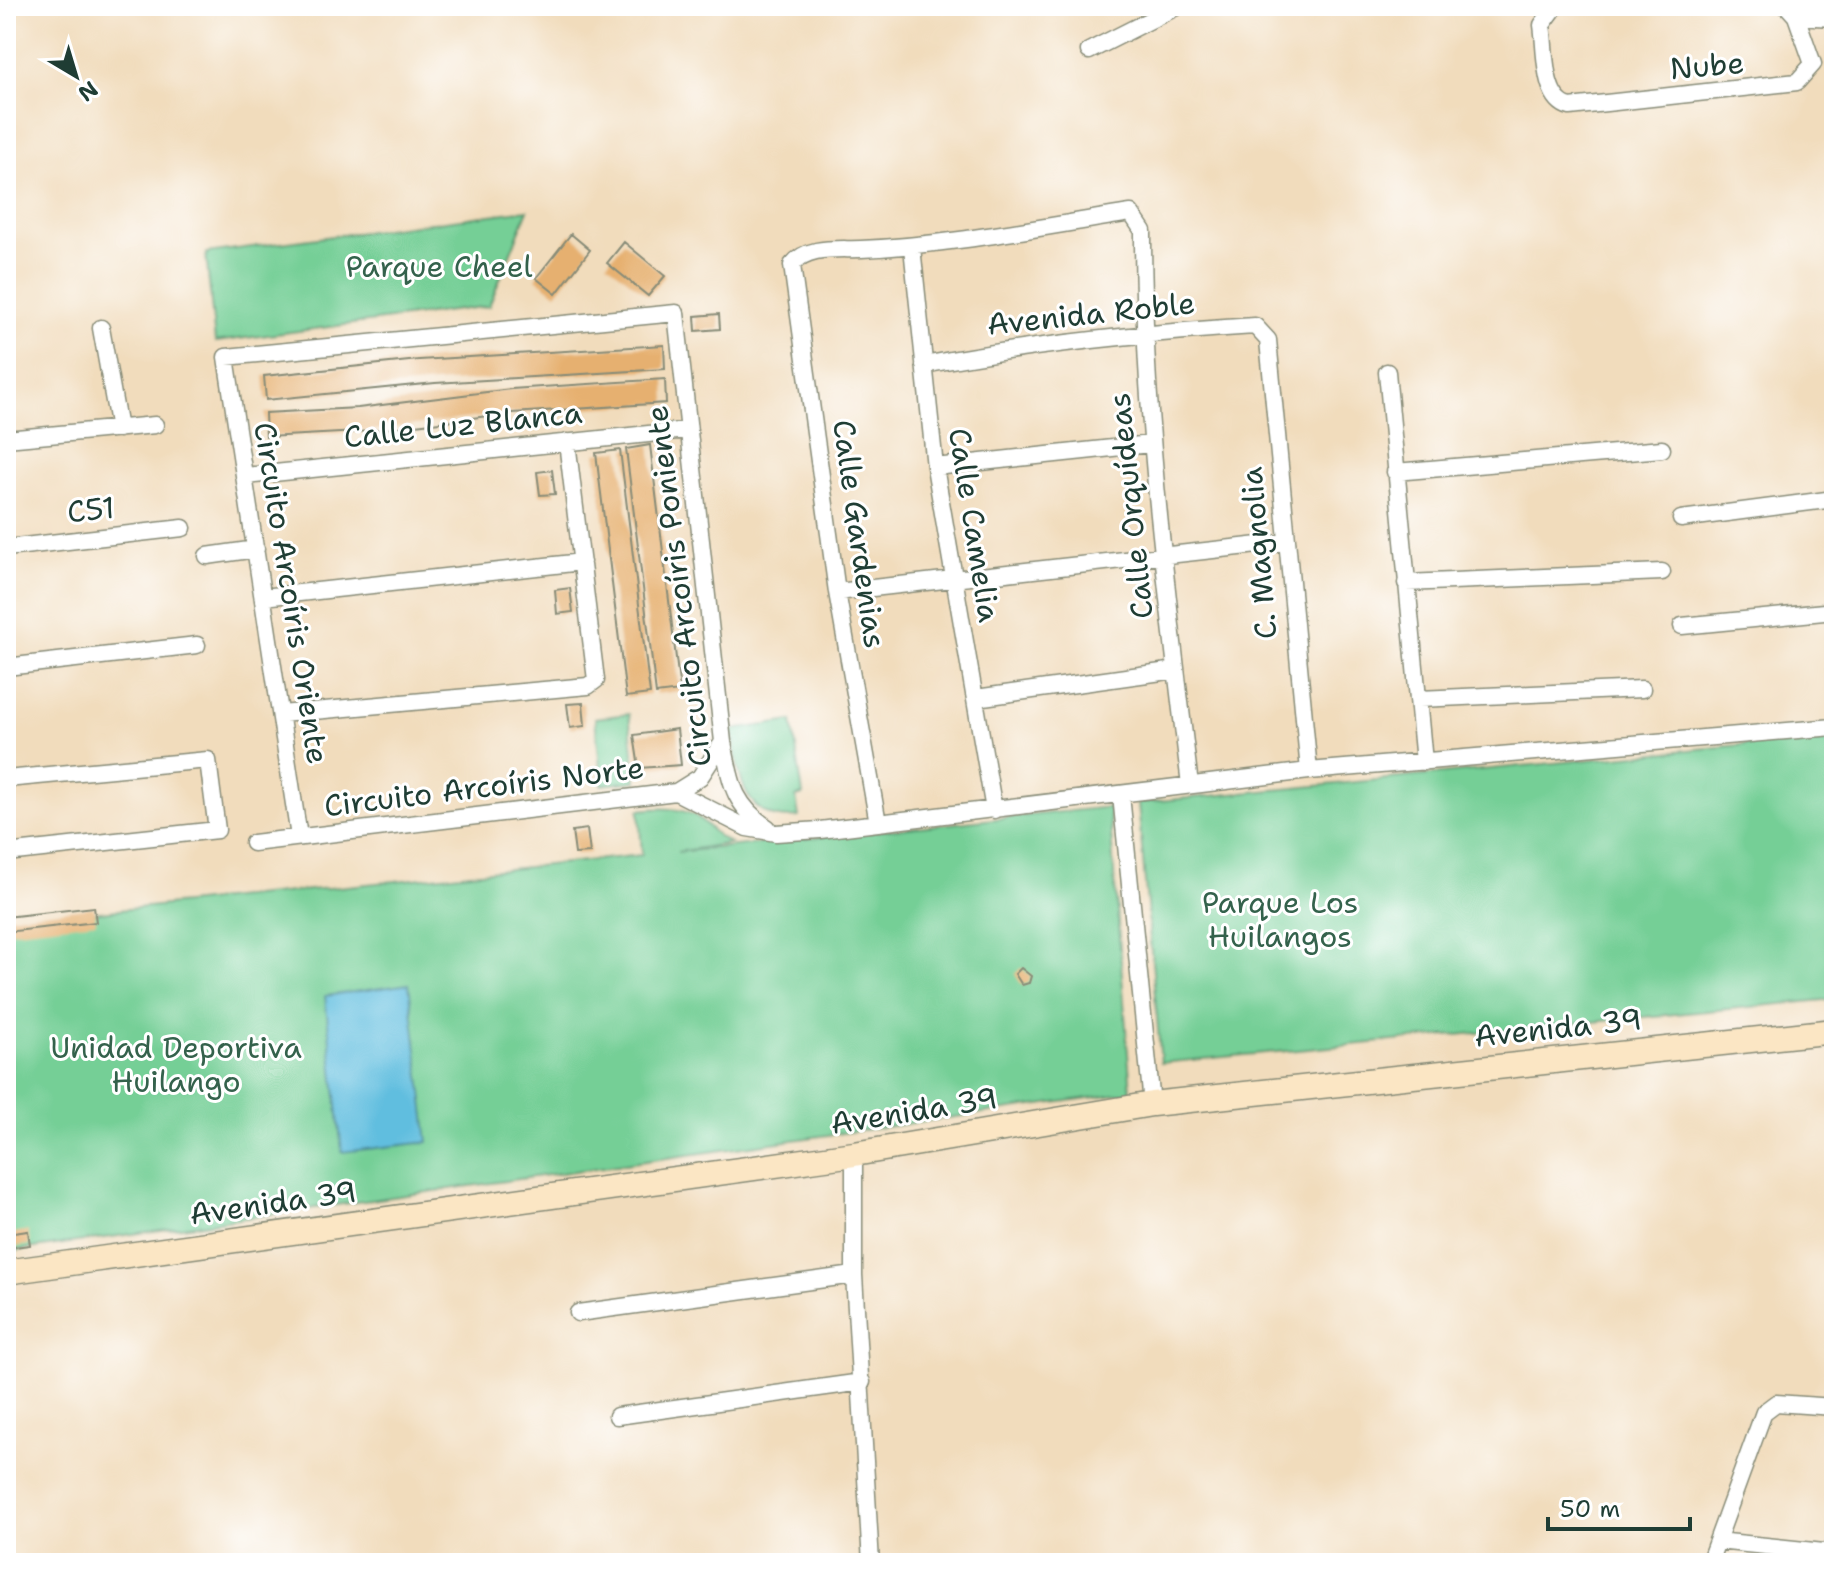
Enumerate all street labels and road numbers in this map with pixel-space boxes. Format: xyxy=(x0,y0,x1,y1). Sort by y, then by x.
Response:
street label: Nube xyxy=(1668,42,1746,89)
street label: Avenida Roble xyxy=(985,282,1197,345)
street label: Calle Orquídeas xyxy=(1098,391,1163,621)
street label: Calle Luz Blanca xyxy=(342,392,584,457)
street label: Circuito Arcoíris Poniente xyxy=(636,403,721,769)
street label: Calle Gardenias xyxy=(823,417,896,651)
street label: Circuito Arcoíris Oriente xyxy=(244,419,339,767)
street label: Calle Camelia xyxy=(939,425,1010,625)
street label: C. Magnolia xyxy=(1231,465,1286,641)
street label: C51 xyxy=(65,487,117,532)
street label: Circuito Arcoíris Norte xyxy=(322,747,646,826)
street label: Avenida 39 xyxy=(1472,998,1644,1057)
street label: Avenida 39 xyxy=(828,1077,1000,1144)
street label: Avenida 39 xyxy=(187,1171,359,1235)

